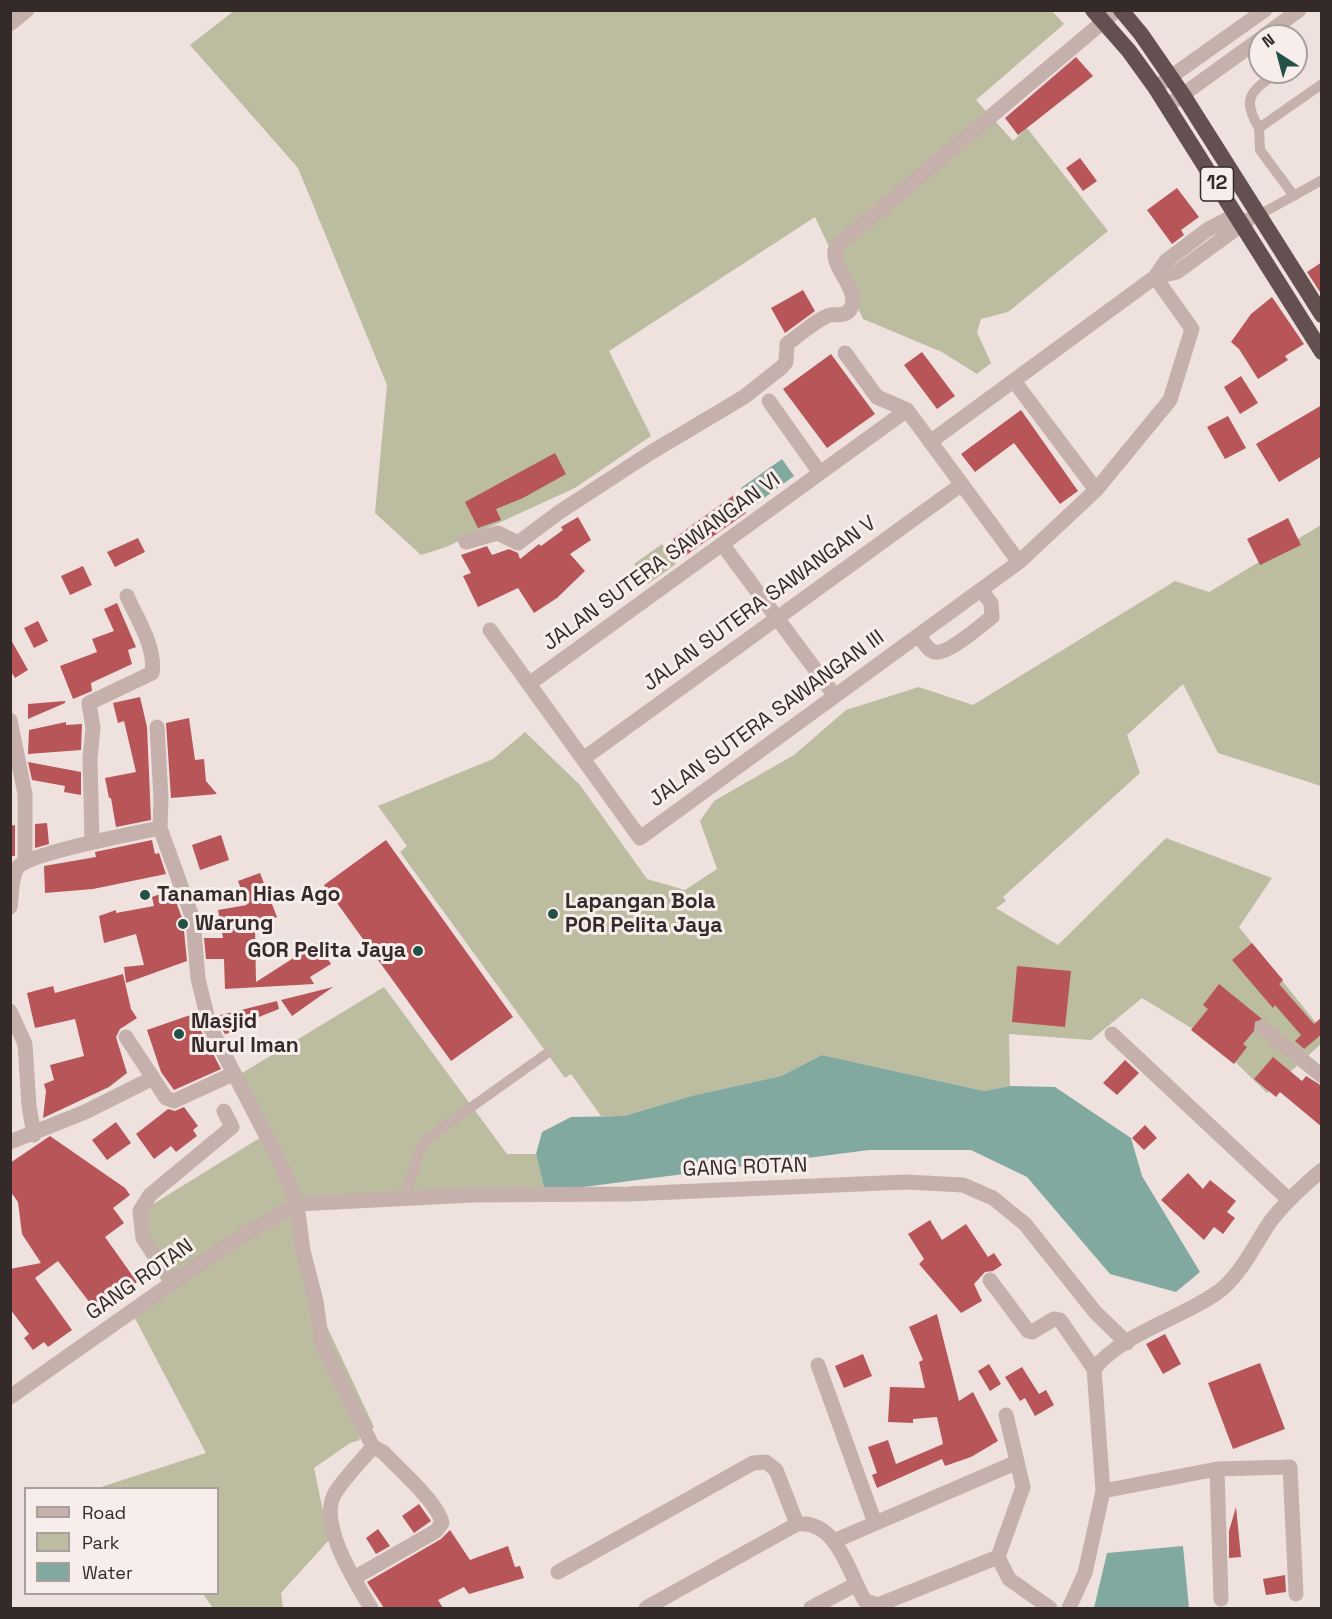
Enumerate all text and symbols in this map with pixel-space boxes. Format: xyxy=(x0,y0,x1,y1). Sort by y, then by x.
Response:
north arrow xyxy=(1248,24,1308,84)
text: N xyxy=(1258,29,1279,52)
road number: 12 xyxy=(1200,167,1234,201)
street label: JALAN SUTERA SAWANGAN VI xyxy=(538,467,786,657)
street label: JALAN SUTERA SAWANGAN V xyxy=(639,511,881,697)
street label: JALAN SUTERA SAWANGAN III xyxy=(645,625,889,813)
place label: Tanaman Hias Ago xyxy=(157,882,340,908)
marker: Tanaman Hias Ago xyxy=(138,888,152,902)
place label: Lapangan Bola POR Pelita Jaya xyxy=(565,889,722,939)
marker: Lapangan Bola POR Pelita Jaya xyxy=(546,907,560,921)
place label: Warung xyxy=(195,911,273,937)
marker: Warung xyxy=(176,917,190,931)
place label: GOR Pelita Jaya xyxy=(248,938,406,964)
marker: GOR Pelita Jaya xyxy=(411,944,425,958)
place label: Masjid Nurul Iman xyxy=(191,1009,299,1059)
marker: Masjid Nurul Iman xyxy=(172,1027,186,1041)
street label: GANG ROTAN xyxy=(682,1153,808,1183)
street label: GANG ROTAN xyxy=(82,1234,198,1326)
legend xyxy=(24,1487,219,1595)
text: Road xyxy=(82,1501,126,1524)
text: Park xyxy=(82,1531,119,1554)
text: Water xyxy=(82,1561,133,1584)

